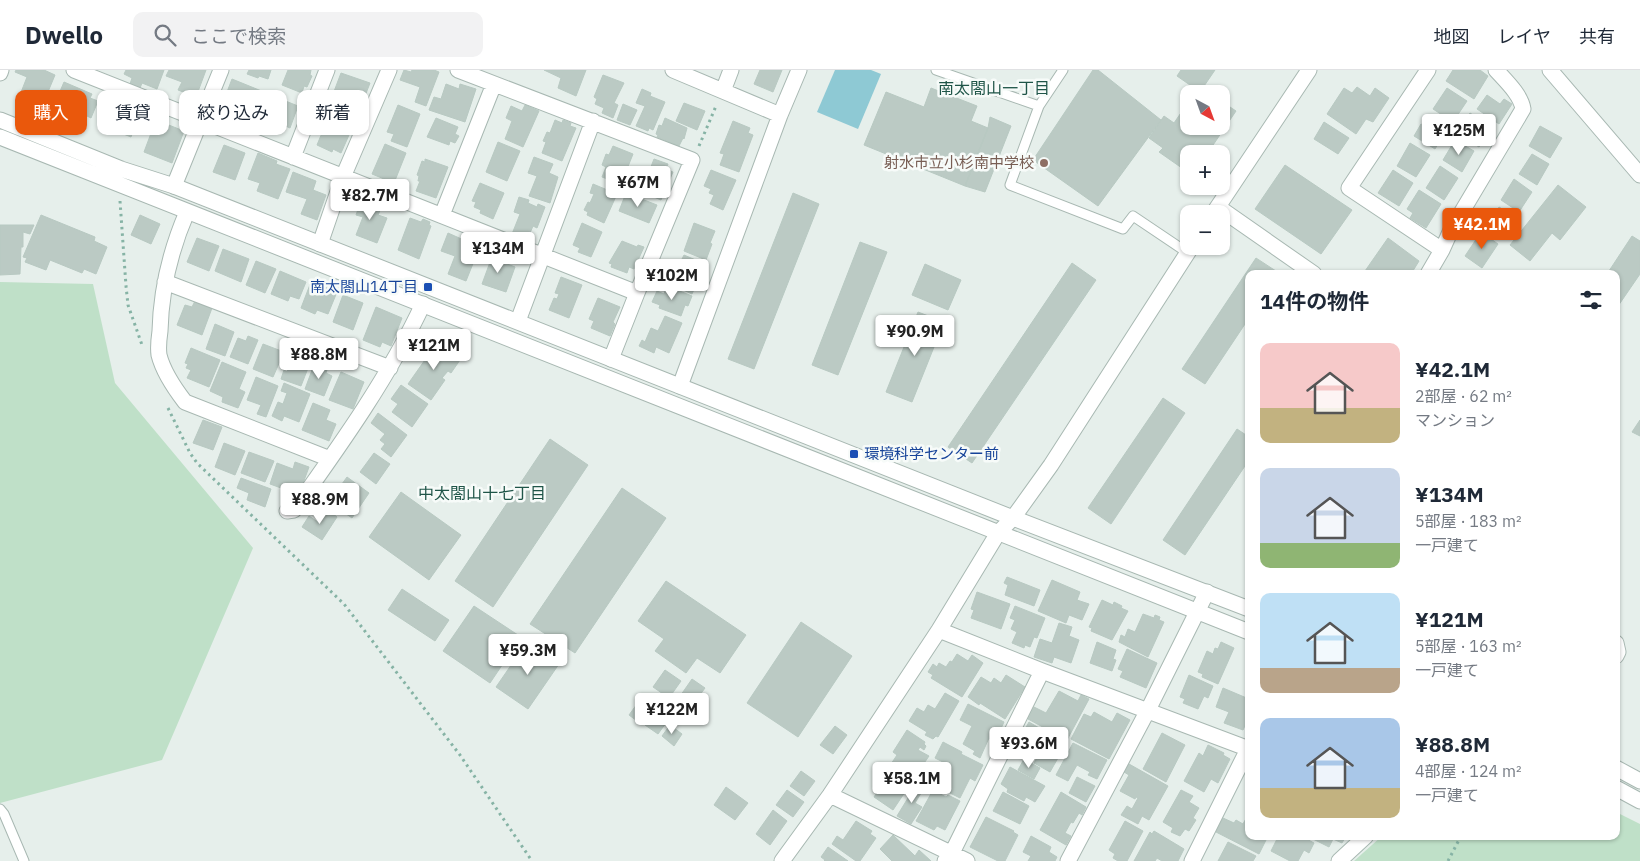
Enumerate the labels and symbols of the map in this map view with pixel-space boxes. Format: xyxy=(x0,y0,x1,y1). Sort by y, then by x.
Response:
district label: 南太閤山一丁目 xyxy=(938,78,1050,98)
north arrow xyxy=(1180,85,1230,135)
pin: ¥125M xyxy=(1424,114,1494,156)
place label: 射水市立小杉南中学校 xyxy=(884,153,1034,172)
marker: 射水市立小杉南中学校 xyxy=(1038,157,1050,169)
pin: ¥67M xyxy=(608,166,668,208)
pin: ¥82.7M xyxy=(329,178,411,221)
pin: ¥42.1M xyxy=(1441,208,1523,250)
pin: ¥134M xyxy=(463,232,533,274)
pin: ¥102M xyxy=(637,258,707,301)
place label: 南太閤山14丁目 xyxy=(310,277,418,296)
marker: 南太閤山14丁目 xyxy=(422,281,434,293)
pin: ¥90.9M xyxy=(874,314,956,357)
pin: ¥121M xyxy=(399,328,469,371)
pin: ¥88.8M xyxy=(278,338,360,380)
place label: 環境科学センター前 xyxy=(864,444,999,463)
marker: 環境科学センター前 xyxy=(848,448,860,460)
pin: ¥88.9M xyxy=(279,482,361,525)
district label: 中太閤山十七丁目 xyxy=(418,483,546,503)
pin: ¥59.3M xyxy=(487,634,569,676)
pin: ¥122M xyxy=(637,692,707,735)
pin: ¥93.6M xyxy=(988,726,1070,769)
pin: ¥58.1M xyxy=(871,762,953,804)

